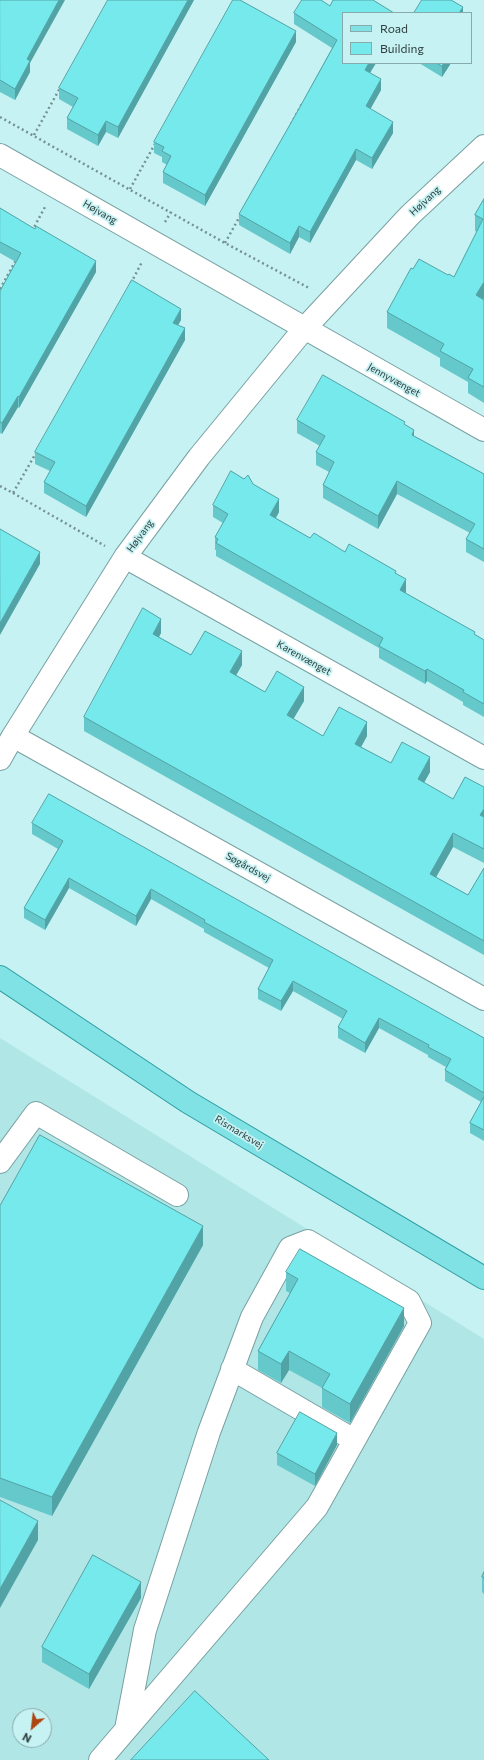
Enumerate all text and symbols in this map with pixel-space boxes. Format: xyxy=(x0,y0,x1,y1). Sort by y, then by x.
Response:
legend xyxy=(342,12,472,64)
text: Road xyxy=(380,21,408,35)
text: Building xyxy=(380,41,424,55)
street label: Højvang xyxy=(407,184,443,218)
street label: Højvang xyxy=(81,197,119,227)
street label: Jennyvænget xyxy=(366,361,422,399)
street label: Højvang xyxy=(124,517,156,555)
street label: Karenvænget xyxy=(275,638,333,678)
street label: Søgårdsvej xyxy=(224,850,272,884)
street label: Rismarksvej xyxy=(213,1113,265,1151)
north arrow xyxy=(12,1708,52,1748)
text: N xyxy=(20,1730,33,1746)

